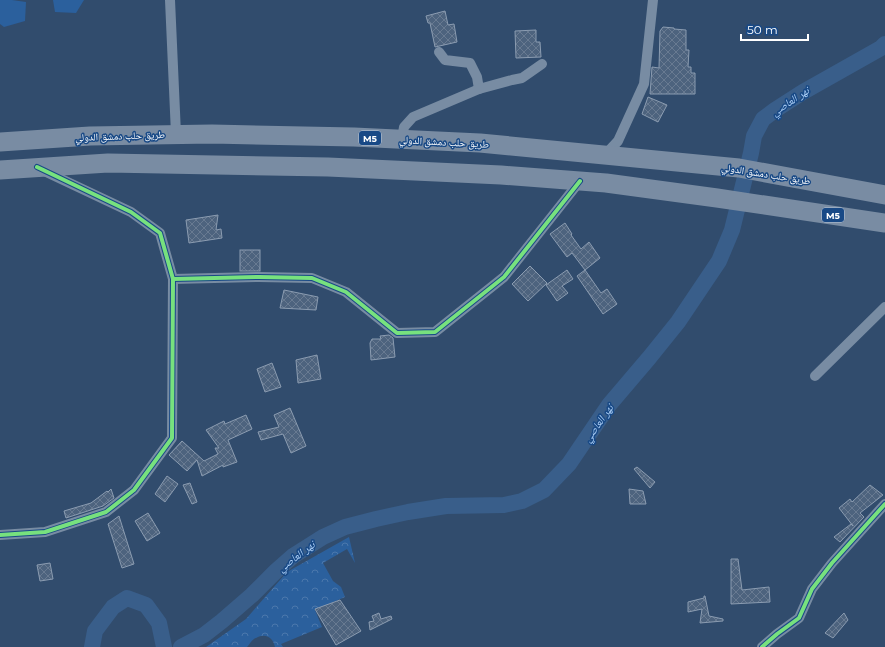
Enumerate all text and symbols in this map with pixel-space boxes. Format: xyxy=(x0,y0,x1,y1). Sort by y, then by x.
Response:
scale bar xyxy=(741,16,808,42)
text: 50 m xyxy=(747,22,778,37)
water label: نهر العاصي xyxy=(768,82,814,120)
street label: طريق حلب دمشق الدولي xyxy=(75,128,166,146)
road number: M5 xyxy=(359,131,381,145)
street label: طريق حلب دمشق الدولي xyxy=(399,133,490,152)
street label: طريق حلب دمشق الدولي xyxy=(720,161,812,189)
road number: M5 xyxy=(822,208,844,222)
water label: نهر العاصي xyxy=(580,400,619,446)
water label: نهر العاصي xyxy=(275,536,320,576)

